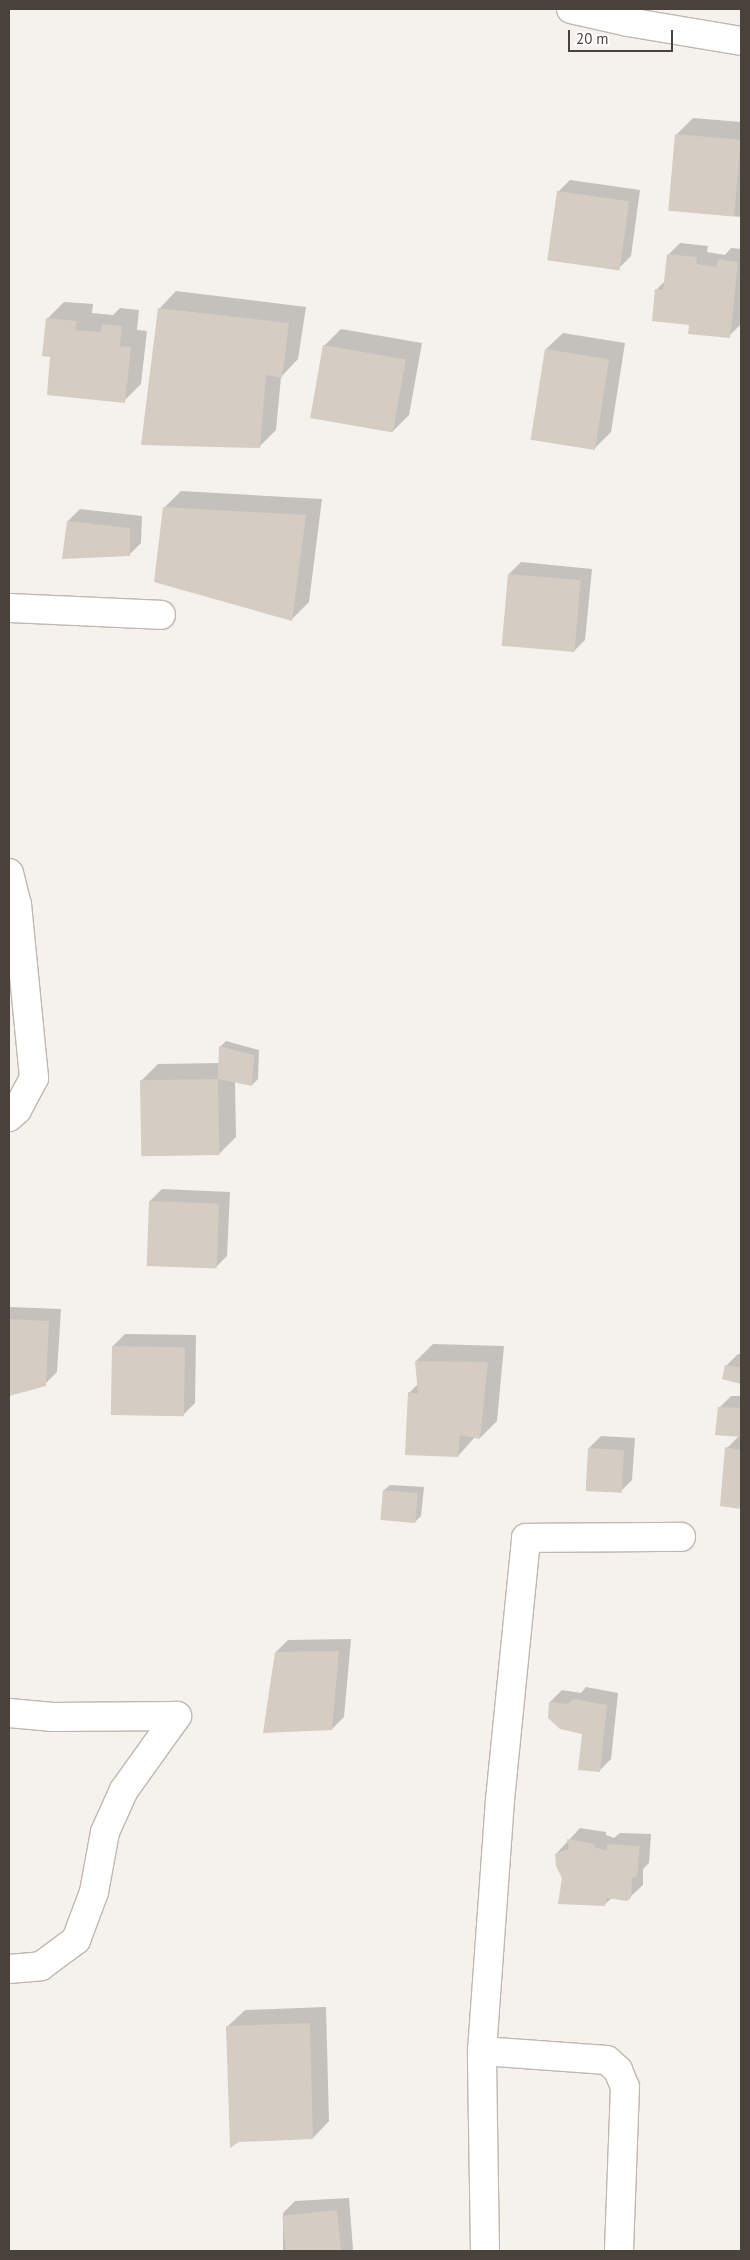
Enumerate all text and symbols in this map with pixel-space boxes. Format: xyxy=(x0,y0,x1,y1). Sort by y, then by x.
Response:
scale bar xyxy=(570,20,675,52)
text: 20 m xyxy=(576,29,609,48)

